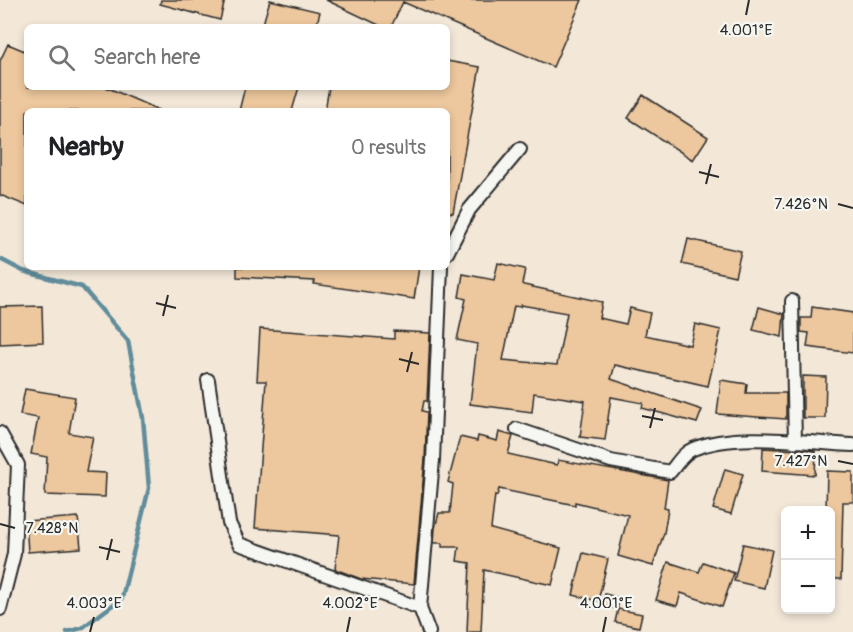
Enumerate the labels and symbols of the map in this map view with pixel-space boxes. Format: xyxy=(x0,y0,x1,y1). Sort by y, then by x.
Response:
text: 4.001°E xyxy=(720,21,773,40)
text: 7.426°N xyxy=(774,195,828,214)
text: 7.427°N xyxy=(775,452,827,471)
text: 7.428°N xyxy=(26,519,78,538)
text: 4.003°E xyxy=(66,594,122,613)
text: 4.002°E xyxy=(322,594,378,613)
text: 4.001°E xyxy=(580,594,633,613)

